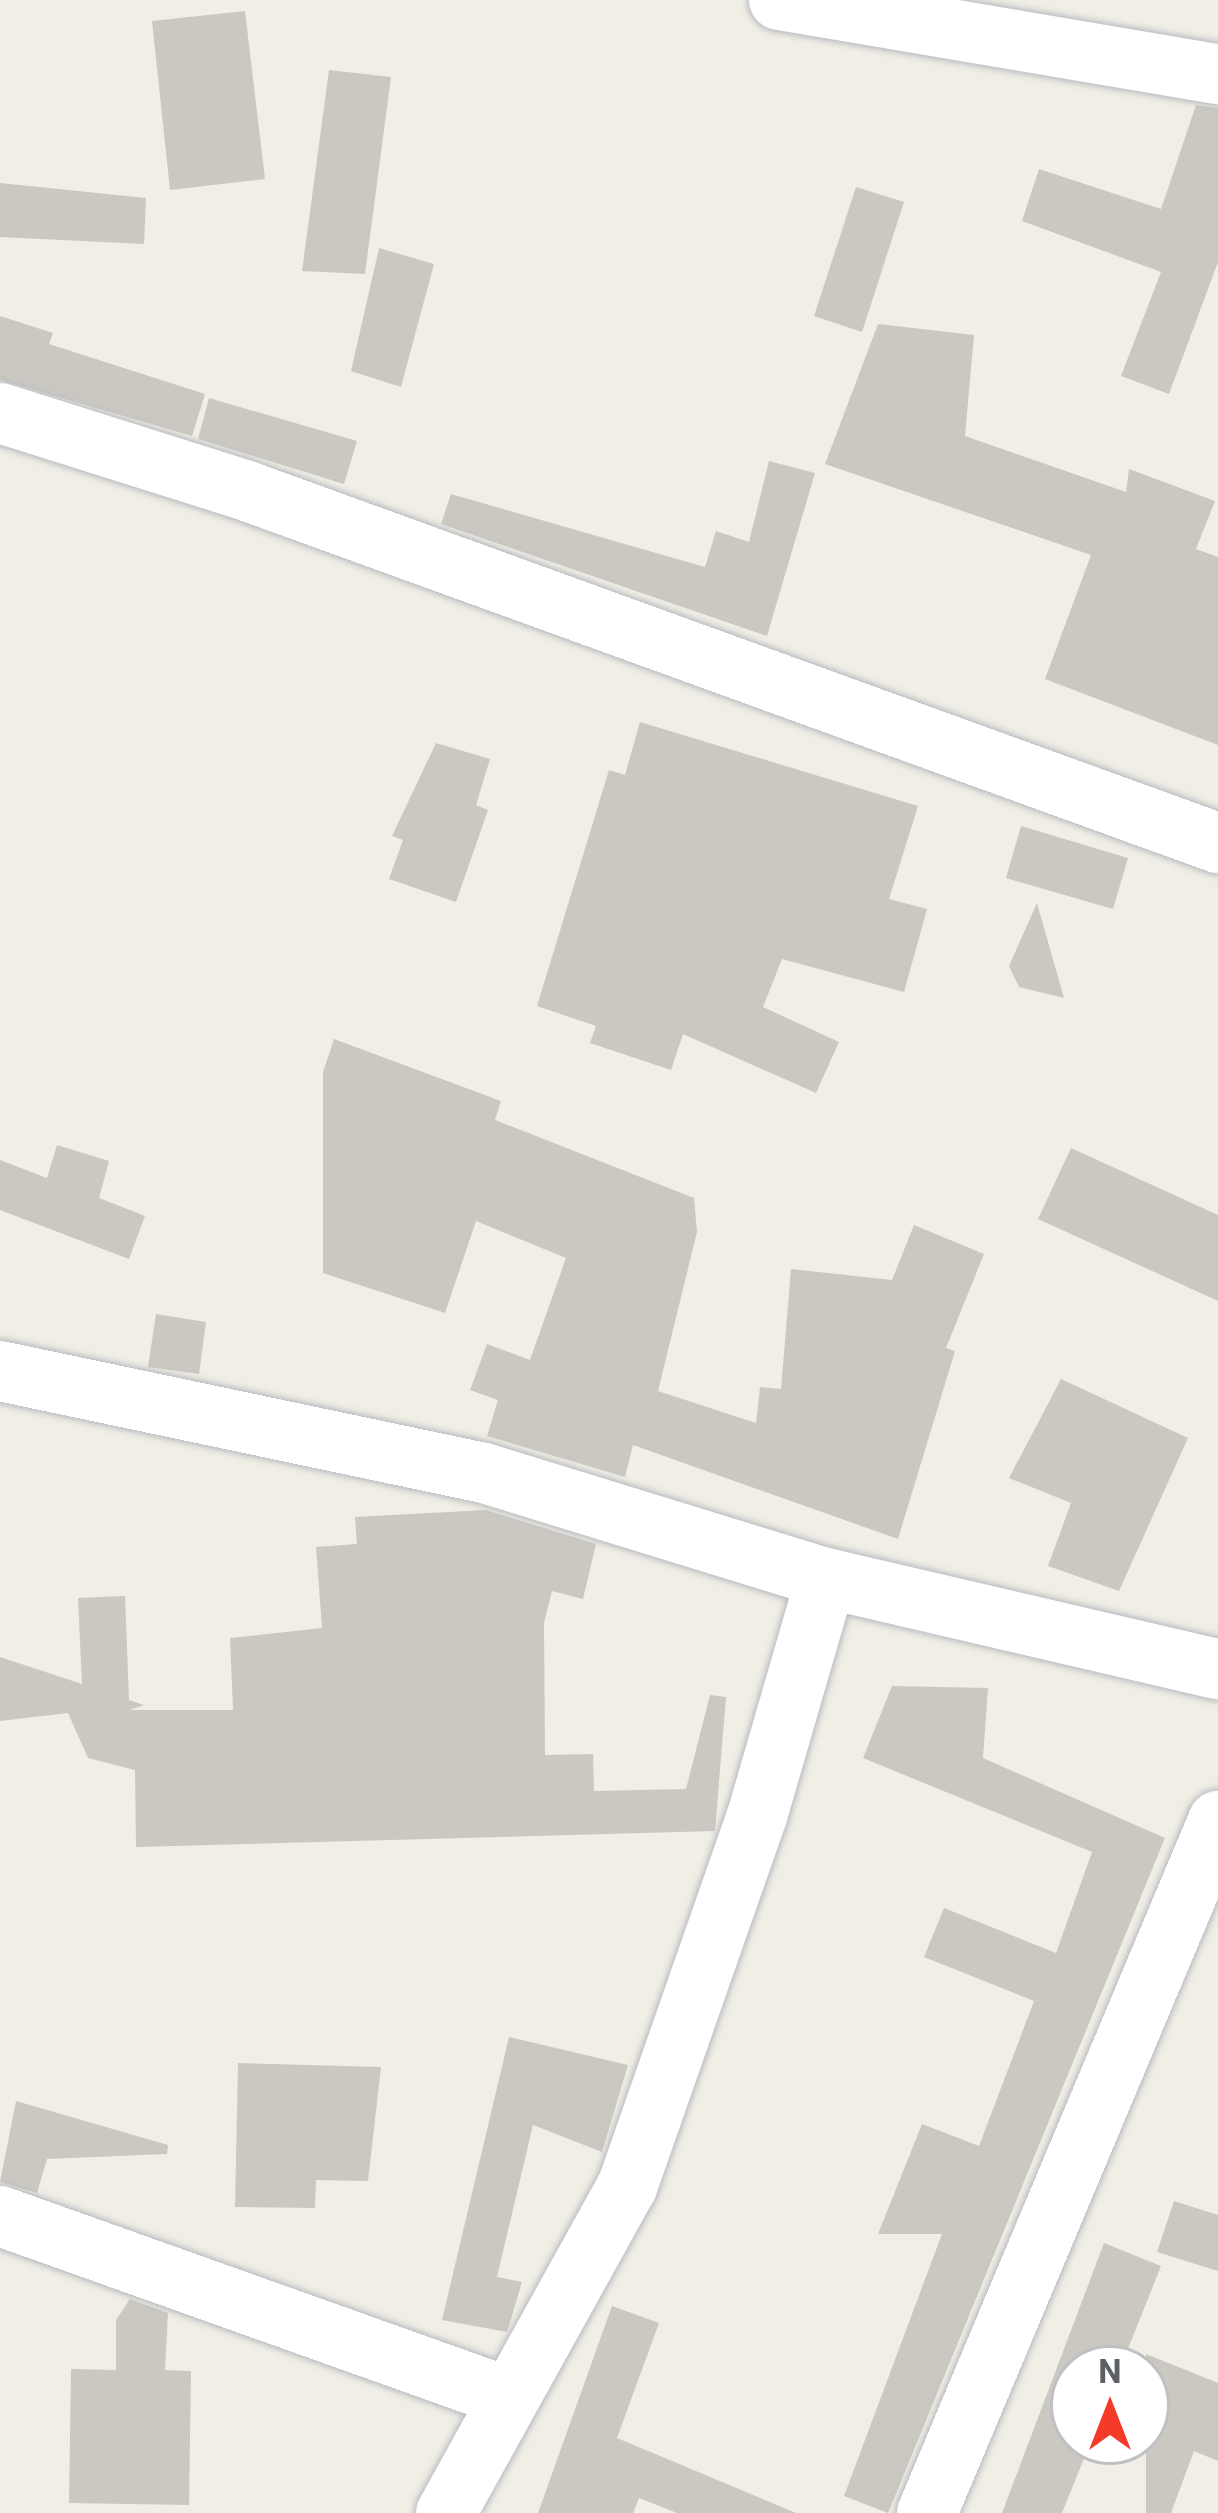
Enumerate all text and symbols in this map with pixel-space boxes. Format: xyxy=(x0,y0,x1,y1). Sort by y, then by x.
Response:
north arrow xyxy=(1050,2345,1170,2465)
text: N xyxy=(1098,2352,1122,2391)

